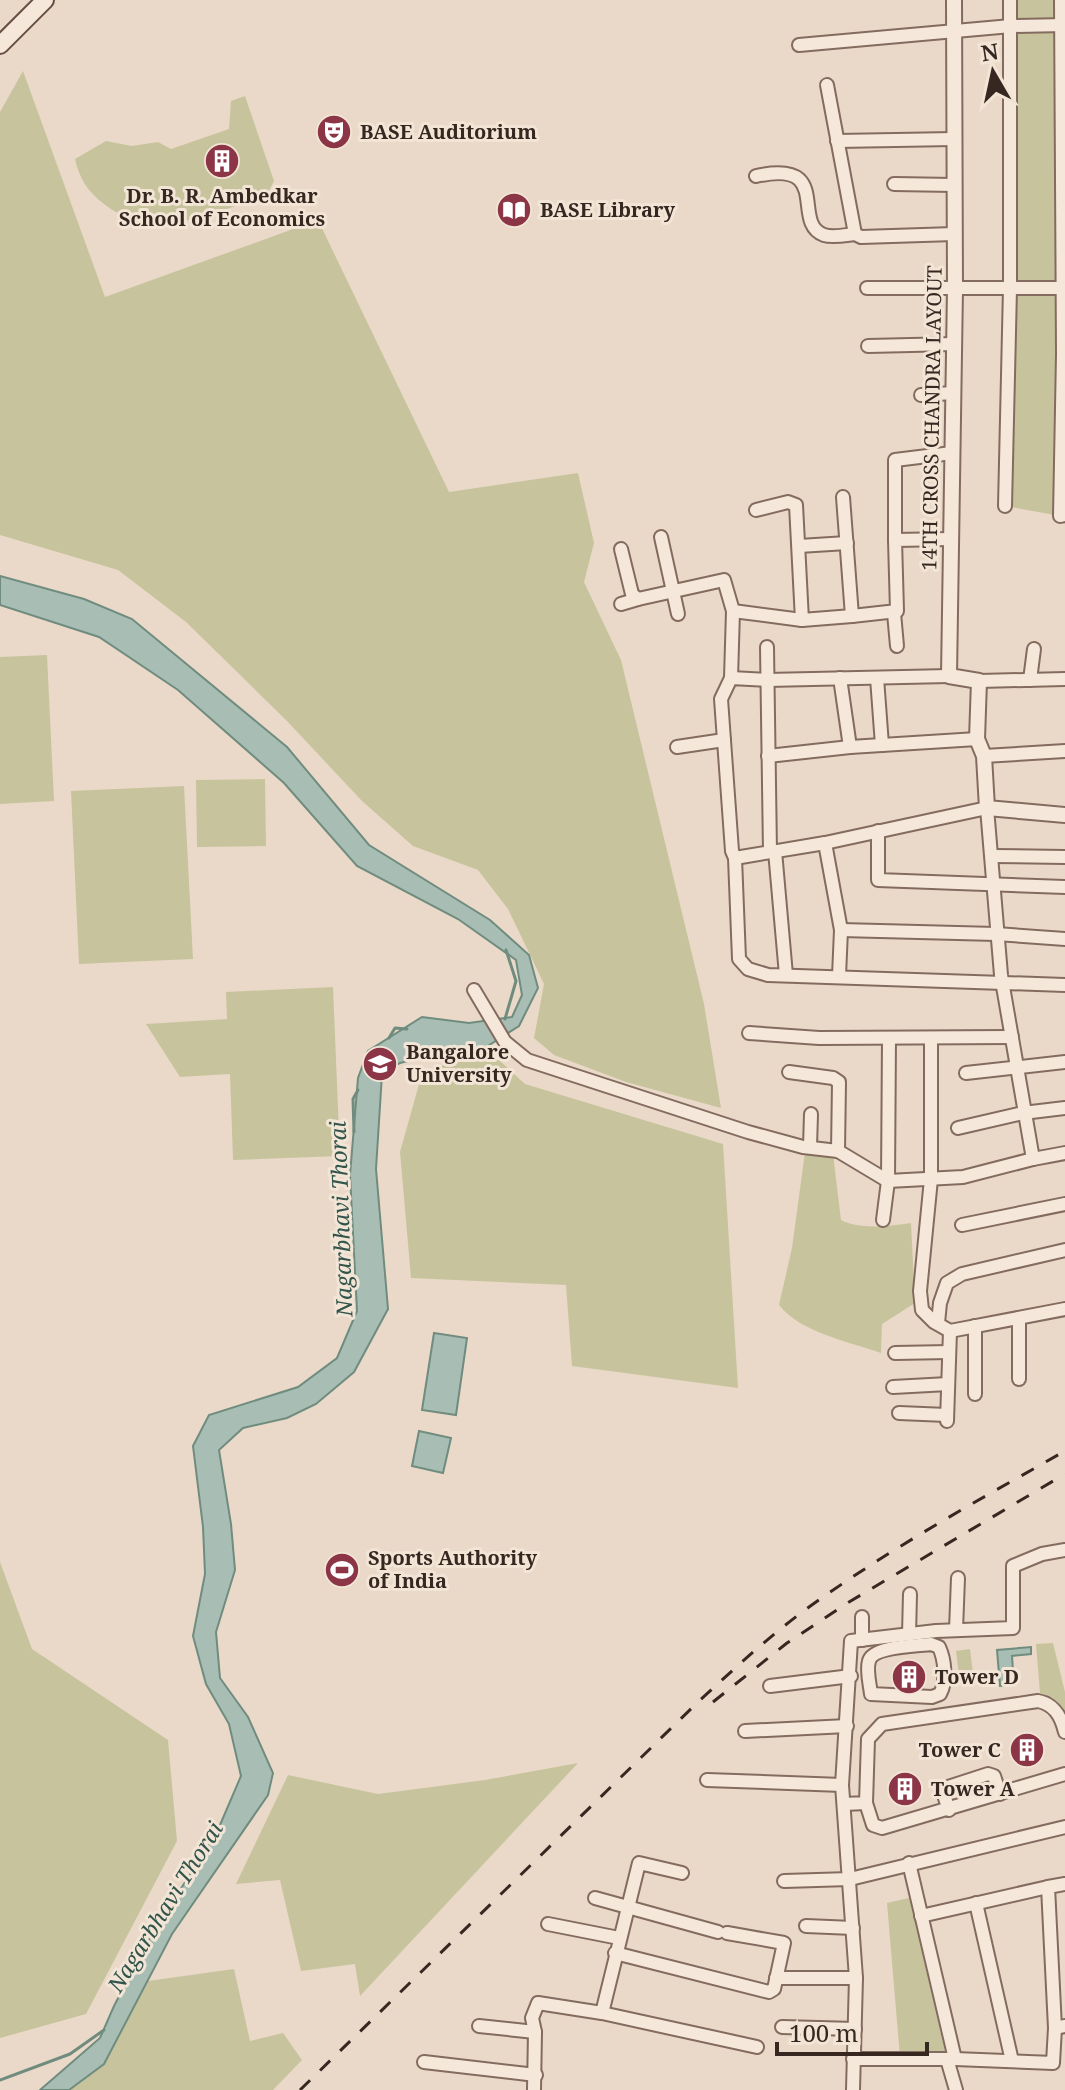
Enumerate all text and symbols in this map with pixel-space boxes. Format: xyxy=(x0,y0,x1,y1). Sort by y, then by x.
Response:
north arrow xyxy=(953,32,1033,112)
text: N xyxy=(979,35,1001,67)
theatre icon: BASE Auditorium xyxy=(315,113,353,151)
place label: BASE Auditorium xyxy=(360,118,537,145)
building icon: Dr. B. R. Ambedkar School of Economics xyxy=(203,142,241,180)
place label: Dr. B. R. Ambedkar School of Economics xyxy=(119,182,325,232)
library icon: BASE Library xyxy=(495,191,533,229)
place label: BASE Library xyxy=(540,196,676,223)
street label: 14TH CROSS CHANDRA LAYOUT xyxy=(915,265,948,571)
place label: Bangalore University xyxy=(406,1038,512,1088)
school or university icon: Bangalore University xyxy=(361,1045,399,1083)
water label: Nagarbhavi Thorai xyxy=(322,1120,358,1318)
place label: Sports Authority of India xyxy=(368,1544,537,1594)
sports icon: Sports Authority of India xyxy=(323,1551,361,1589)
building icon: Tower D xyxy=(890,1658,928,1696)
place label: Tower D xyxy=(935,1663,1019,1690)
building icon: Tower C xyxy=(1008,1731,1046,1769)
place label: Tower C xyxy=(919,1736,1001,1763)
building icon: Tower A xyxy=(886,1770,924,1808)
place label: Tower A xyxy=(931,1775,1016,1802)
water label: Nagarbhavi Thorai xyxy=(99,1815,229,1998)
scale bar xyxy=(777,2006,927,2056)
text: 100 m xyxy=(789,2016,858,2049)

